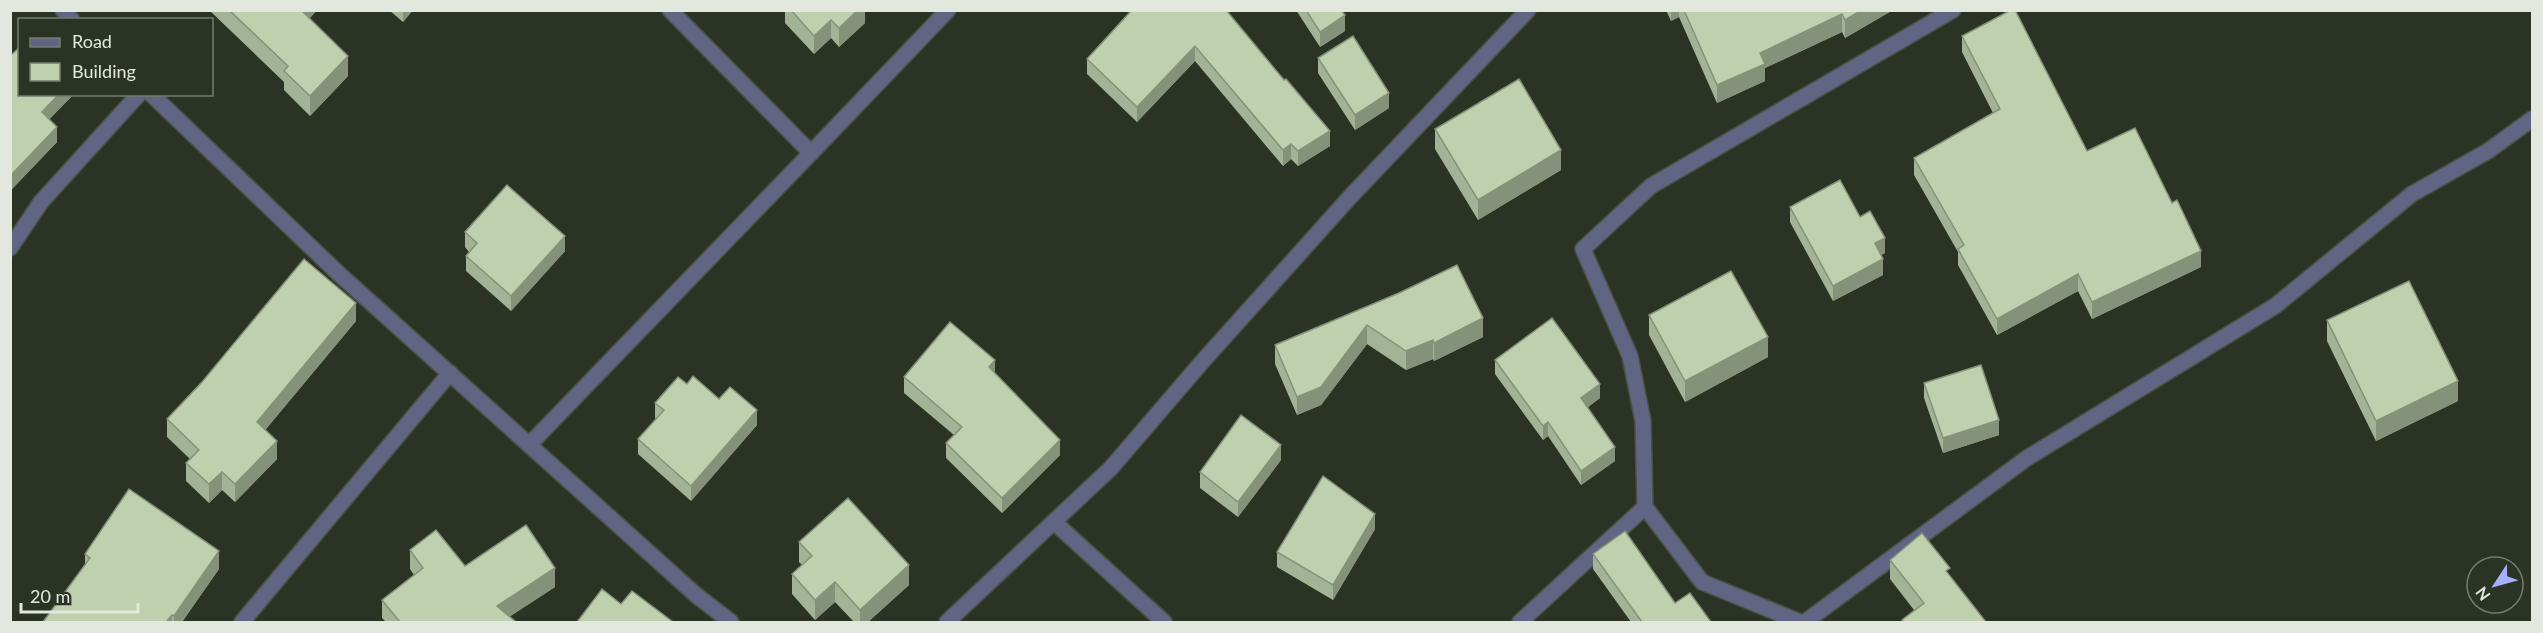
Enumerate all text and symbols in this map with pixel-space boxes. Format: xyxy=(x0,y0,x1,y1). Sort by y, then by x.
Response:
legend xyxy=(18,18,213,96)
text: Road xyxy=(72,30,112,52)
text: Building xyxy=(72,60,136,82)
north arrow xyxy=(2465,555,2525,615)
scale bar xyxy=(21,576,138,614)
text: N xyxy=(2471,584,2494,605)
text: 20 m xyxy=(30,585,70,607)

